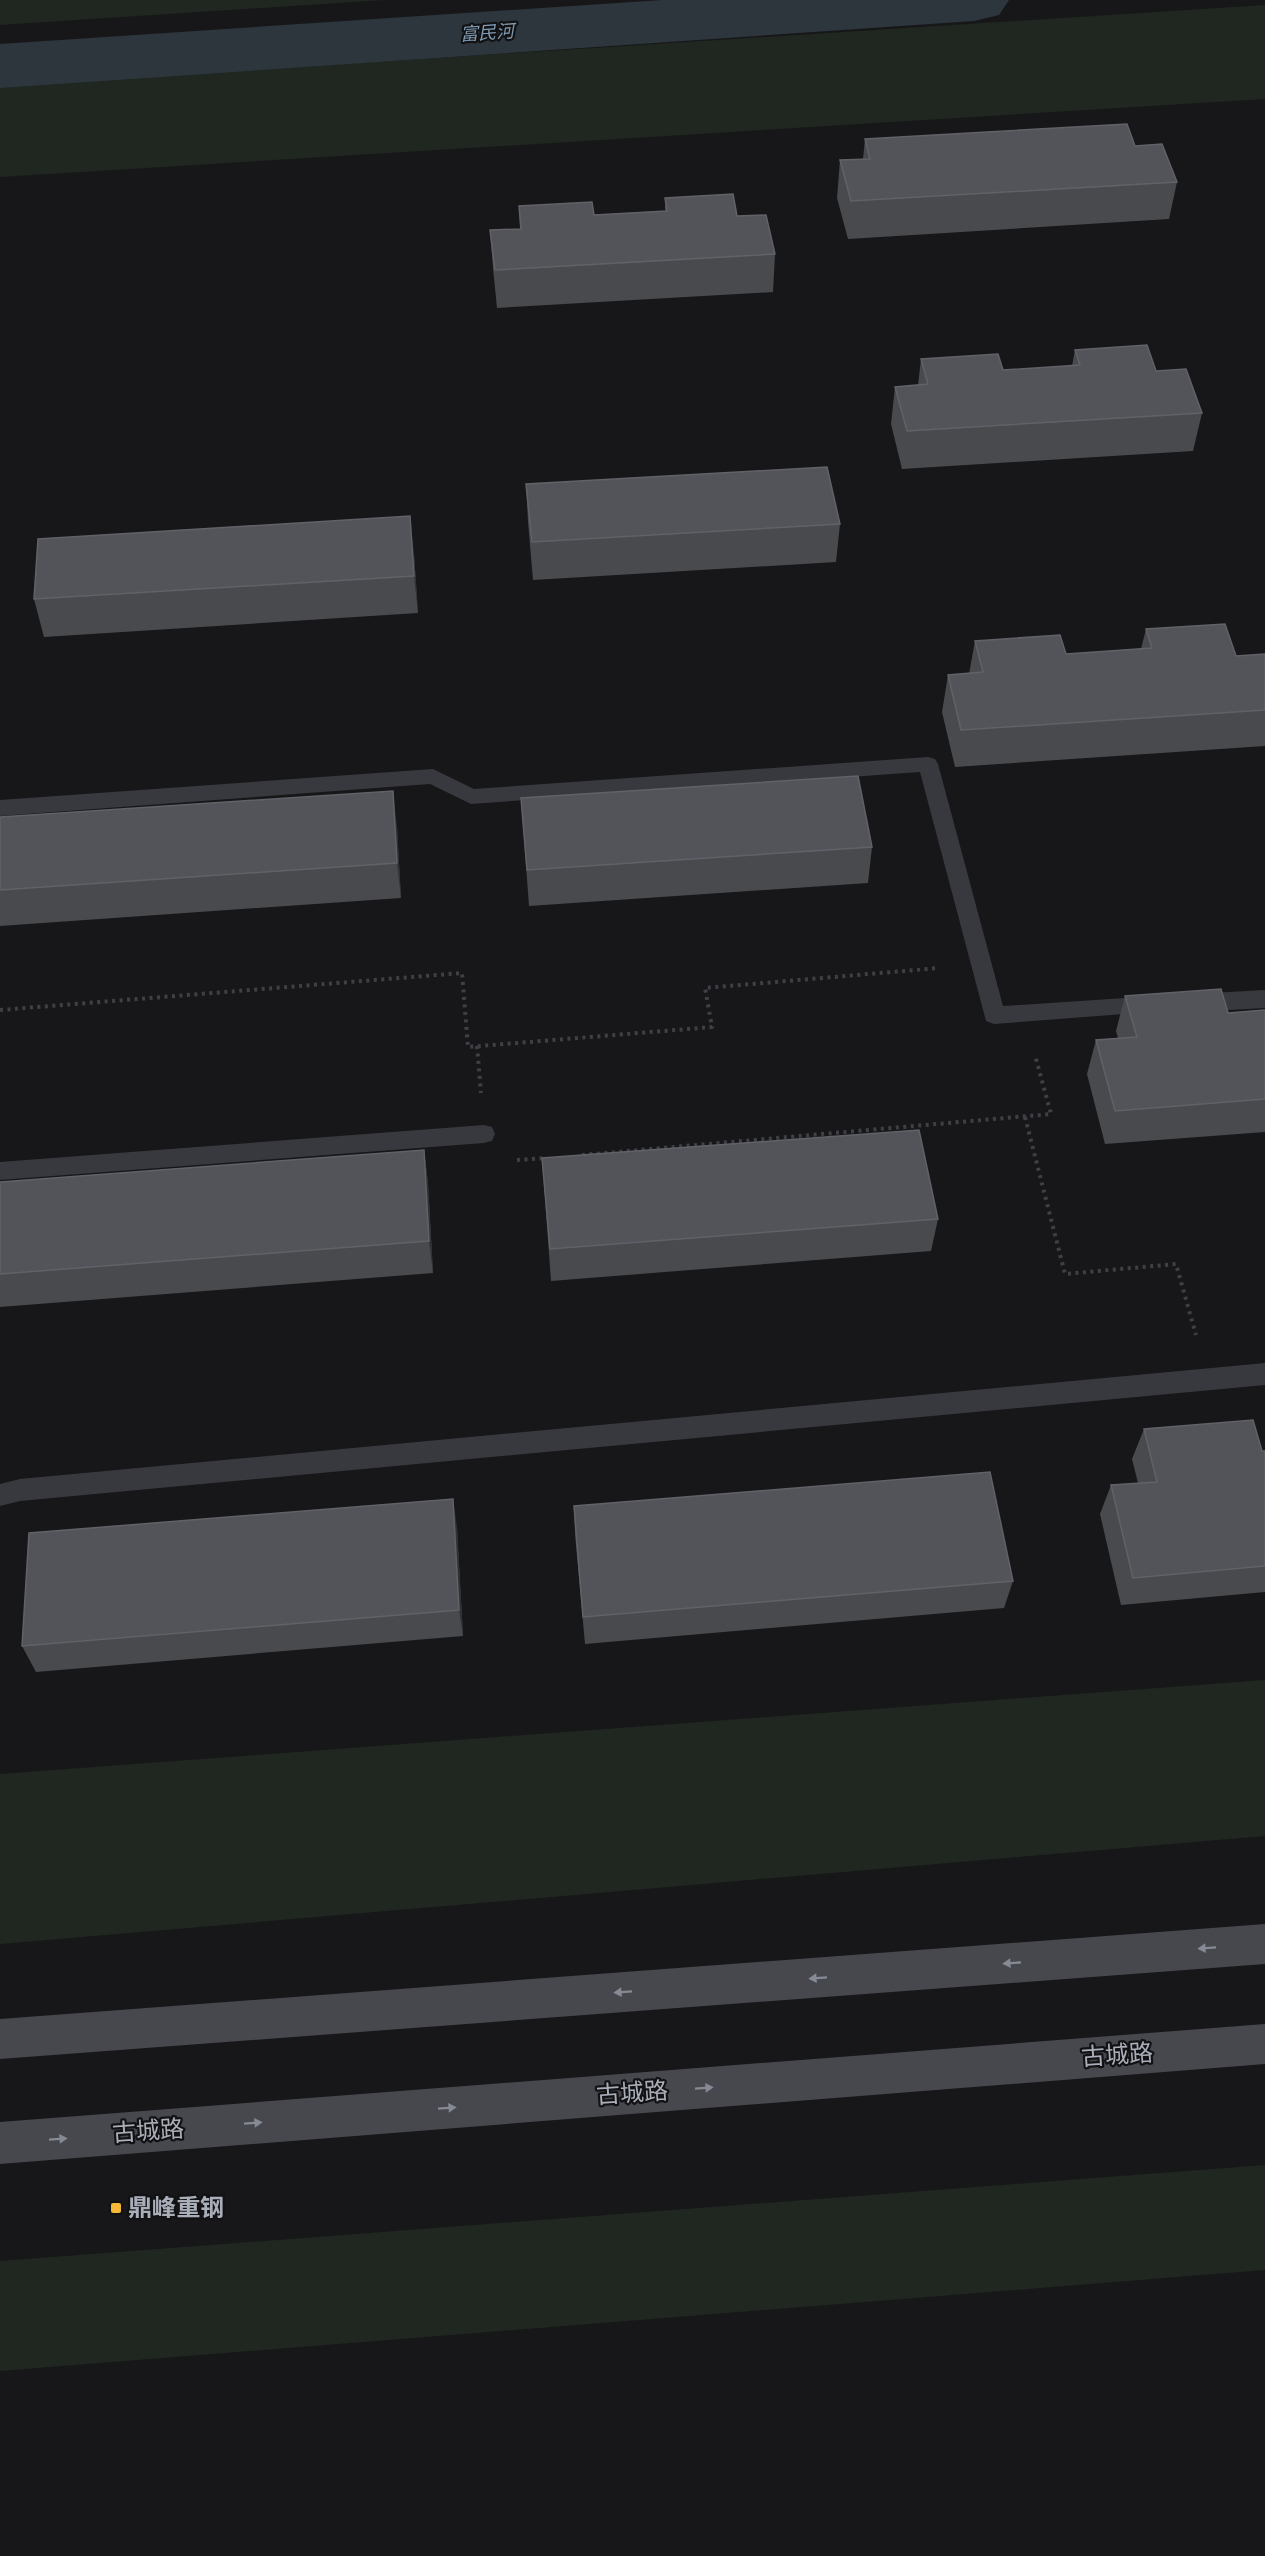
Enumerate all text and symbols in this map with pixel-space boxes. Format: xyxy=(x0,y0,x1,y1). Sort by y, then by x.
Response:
water label: 富民河 xyxy=(459,20,518,45)
one-way arrow xyxy=(1197,1943,1216,1953)
one-way arrow xyxy=(1003,1958,1022,1968)
one-way arrow xyxy=(808,1973,827,1982)
one-way arrow xyxy=(614,1988,633,1997)
street label: 古城路 xyxy=(1080,2039,1154,2070)
street label: 古城路 xyxy=(595,2077,669,2108)
one-way arrow xyxy=(695,2083,714,2093)
one-way arrow xyxy=(438,2103,457,2113)
street label: 古城路 xyxy=(111,2115,185,2146)
one-way arrow xyxy=(243,2118,262,2128)
one-way arrow xyxy=(49,2134,68,2143)
place label: 鼎峰重钢 xyxy=(128,2194,224,2221)
marker: 鼎峰重钢 xyxy=(109,2201,123,2215)

